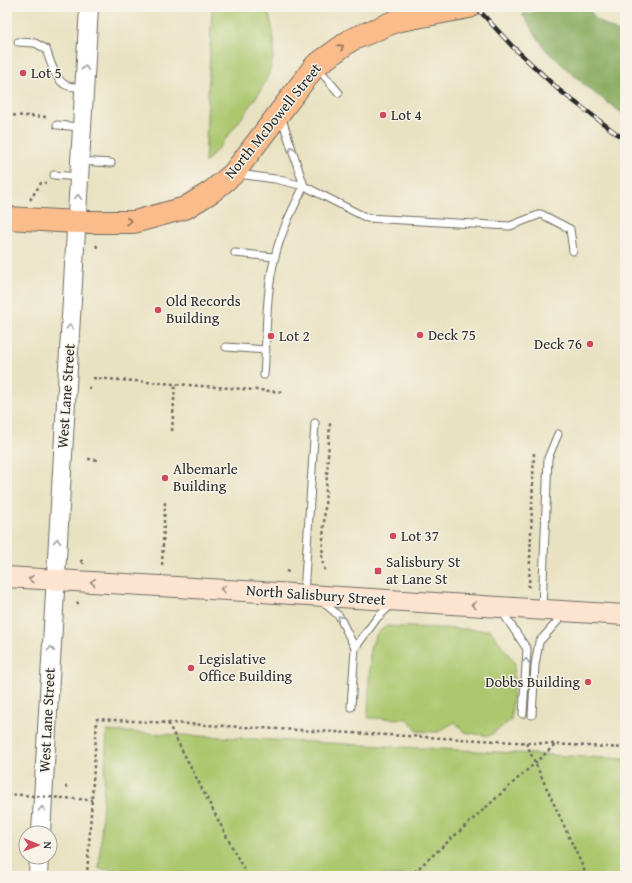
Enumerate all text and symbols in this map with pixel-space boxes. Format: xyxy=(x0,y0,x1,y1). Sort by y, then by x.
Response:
one-way arrow xyxy=(336,45,343,52)
street label: North McDowell Street xyxy=(219,58,326,183)
place label: Lot 5 xyxy=(31,62,62,83)
one-way arrow xyxy=(81,65,90,71)
marker: Lot 5 xyxy=(18,68,28,78)
place label: Lot 4 xyxy=(391,104,422,125)
marker: Lot 4 xyxy=(378,110,388,120)
one-way arrow xyxy=(288,146,297,153)
one-way arrow xyxy=(73,194,82,200)
one-way arrow xyxy=(126,217,132,226)
place label: Old Records Building xyxy=(166,290,241,328)
marker: Old Records Building xyxy=(153,305,163,315)
one-way arrow xyxy=(66,324,75,330)
place label: Deck 75 xyxy=(428,324,476,345)
place label: Lot 2 xyxy=(279,325,310,346)
marker: Deck 75 xyxy=(415,330,425,340)
marker: Lot 2 xyxy=(266,331,276,341)
place label: Deck 76 xyxy=(534,333,582,354)
marker: Deck 76 xyxy=(585,339,595,349)
street label: West Lane Street xyxy=(51,342,80,449)
place label: Albemarle Building xyxy=(173,458,238,496)
marker: Albemarle Building xyxy=(160,473,170,483)
place label: Lot 37 xyxy=(401,525,439,546)
marker: Lot 37 xyxy=(388,531,398,541)
one-way arrow xyxy=(53,538,62,544)
place label: Salisbury St at Lane St xyxy=(386,551,461,589)
marker: Salisbury St at Lane St xyxy=(373,566,383,576)
one-way arrow xyxy=(28,574,34,583)
one-way arrow xyxy=(90,578,96,586)
street label: North Salisbury Street xyxy=(245,579,387,610)
one-way arrow xyxy=(220,585,226,594)
one-way arrow xyxy=(471,601,477,610)
one-way arrow xyxy=(338,616,345,623)
one-way arrow xyxy=(46,646,55,652)
place label: Legislative Office Building xyxy=(199,648,293,686)
one-way arrow xyxy=(522,658,531,664)
marker: Legislative Office Building xyxy=(186,663,196,673)
street label: West Lane Street xyxy=(33,666,60,773)
place label: Dobbs Building xyxy=(485,671,581,692)
marker: Dobbs Building xyxy=(583,677,593,687)
one-way arrow xyxy=(38,806,46,812)
north arrow xyxy=(18,825,58,865)
text: N xyxy=(40,841,56,850)

